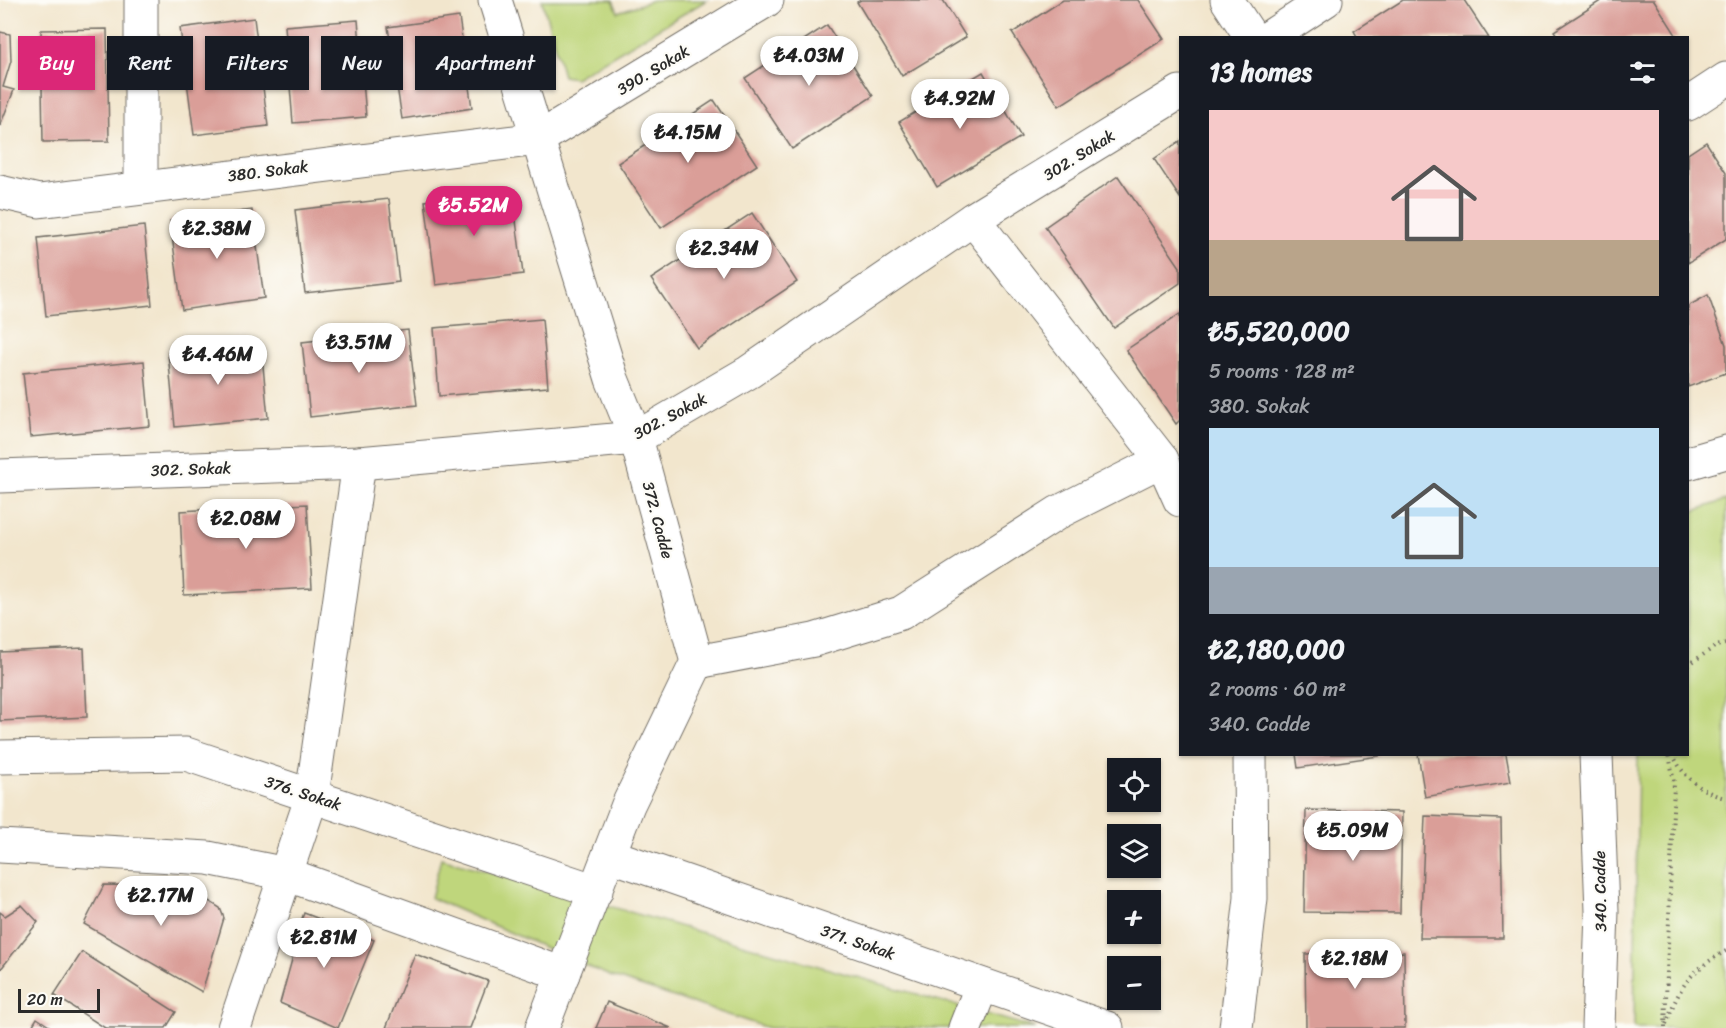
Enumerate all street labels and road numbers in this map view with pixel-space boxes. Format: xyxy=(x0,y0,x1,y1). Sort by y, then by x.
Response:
street label: 390. Sokak xyxy=(611,36,696,103)
street label: 302. Sokak xyxy=(1037,121,1121,189)
street label: 380. Sokak xyxy=(226,152,310,190)
street label: 302. Sokak xyxy=(628,384,713,448)
street label: 302. Sokak xyxy=(150,453,232,485)
street label: 372. Cadde xyxy=(634,478,682,562)
street label: 376. Sokak xyxy=(261,767,346,819)
street label: 340. Cadde xyxy=(1585,850,1615,932)
street label: 371. Sokak xyxy=(817,916,900,968)

